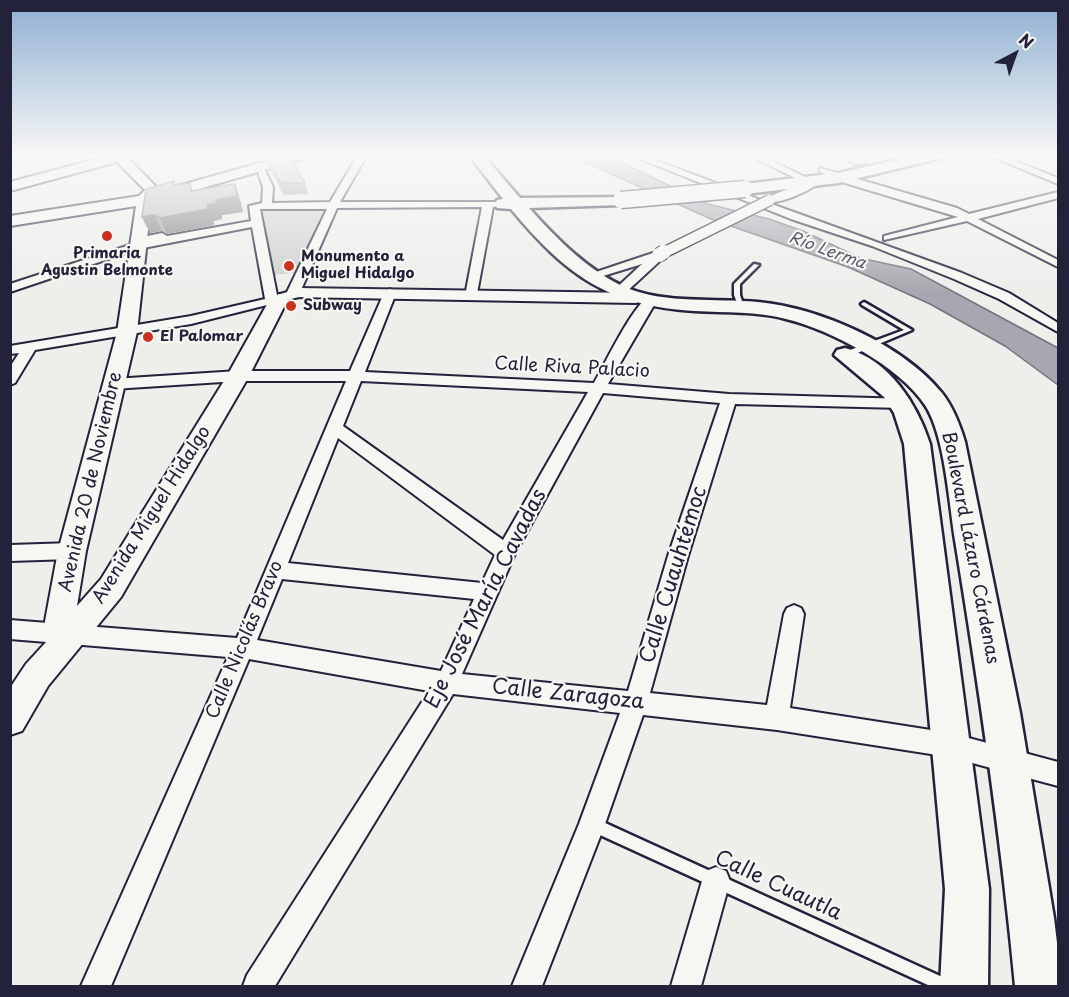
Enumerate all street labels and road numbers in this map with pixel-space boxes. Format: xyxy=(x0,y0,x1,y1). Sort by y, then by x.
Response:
street label: Calle Riva Palacio xyxy=(494,353,650,383)
street label: Avenida 20 de Noviembre xyxy=(55,370,127,594)
street label: Avenida Miguel Hidalgo xyxy=(88,422,216,608)
street label: Boulevard Lázaro Cárdenas xyxy=(937,430,1003,666)
street label: Calle Cuauhtémoc xyxy=(635,484,713,666)
street label: Eje José María Cavadas xyxy=(420,485,552,713)
street label: Calle Nicolás Bravo xyxy=(202,558,288,722)
street label: Calle Zaragoza xyxy=(491,674,645,716)
street label: Calle Cuautla xyxy=(710,846,846,926)

